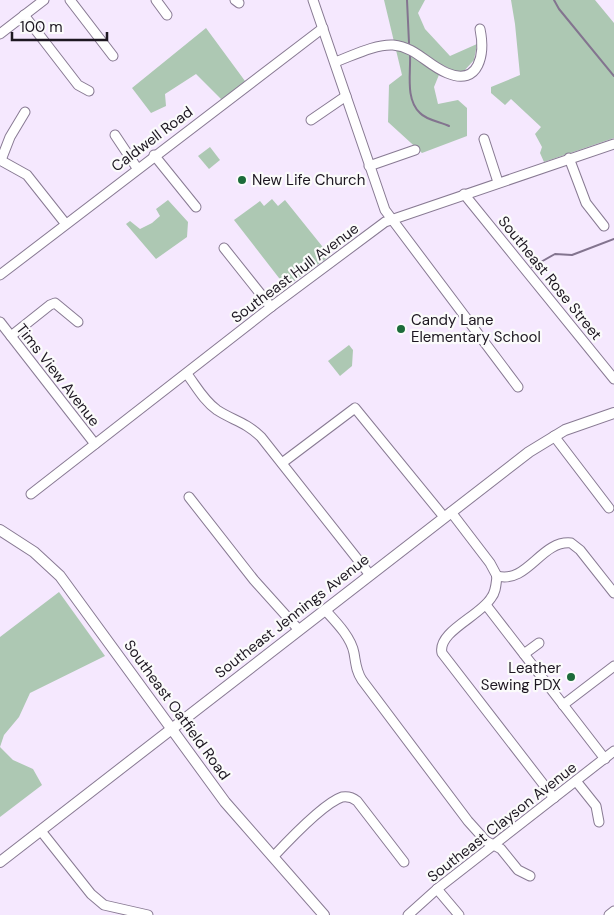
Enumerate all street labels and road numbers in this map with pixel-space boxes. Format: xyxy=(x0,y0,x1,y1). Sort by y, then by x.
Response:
street label: Caldwell Road xyxy=(107,102,197,176)
street label: Southeast Rose Street xyxy=(494,212,606,344)
street label: Southeast Hull Avenue xyxy=(227,218,363,328)
street label: Tims View Avenue xyxy=(12,320,104,430)
street label: Southeast Jennings Avenue xyxy=(211,549,373,683)
street label: Southeast Oatfield Road xyxy=(119,636,235,784)
street label: Southeast Clayson Avenue xyxy=(423,757,581,887)

